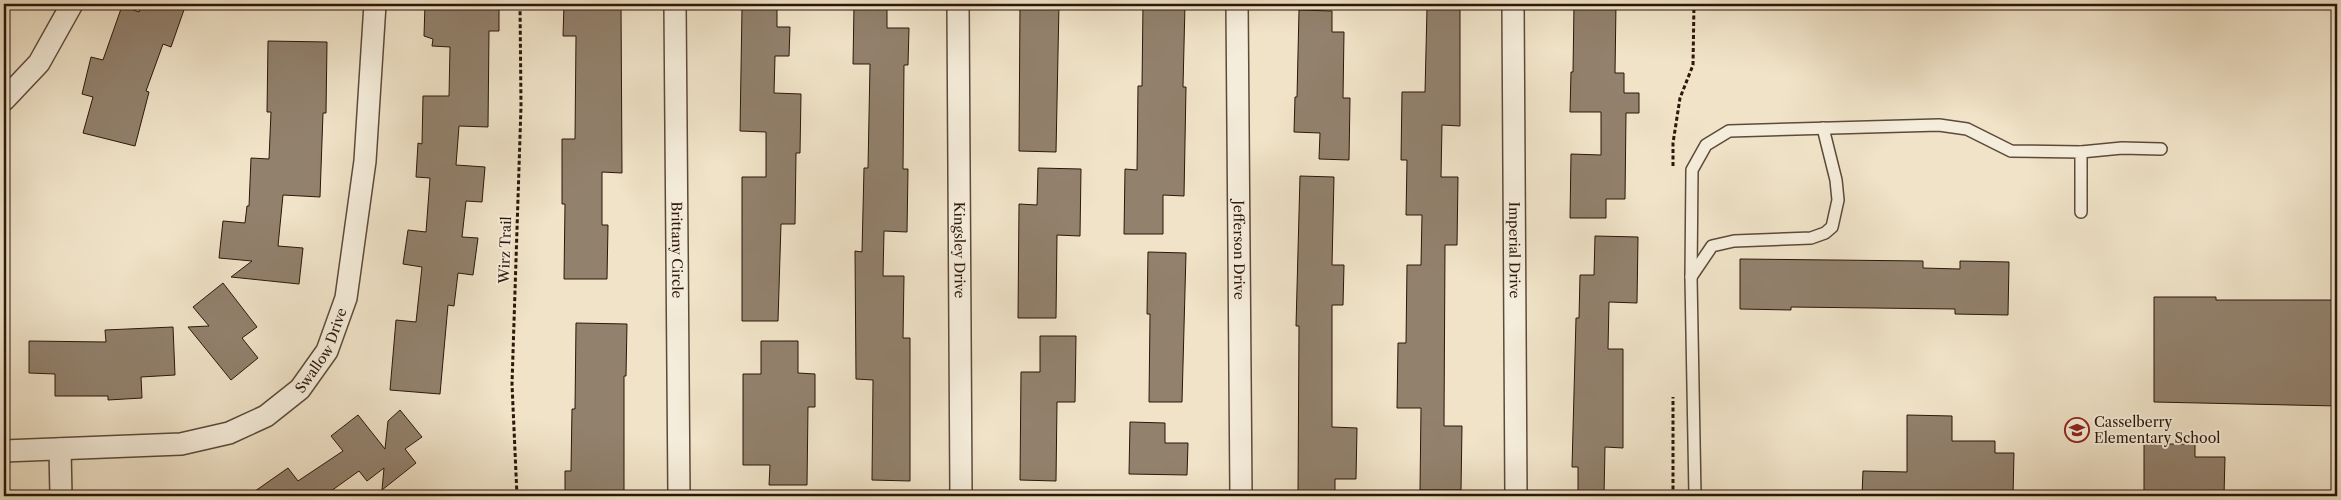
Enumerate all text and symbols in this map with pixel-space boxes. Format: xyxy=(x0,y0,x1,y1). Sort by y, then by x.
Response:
street label: Jefferson Drive xyxy=(1230,198,1248,300)
street label: Brittany Circle xyxy=(668,201,686,299)
street label: Kingsley Drive xyxy=(950,202,969,299)
street label: Imperial Drive xyxy=(1505,202,1524,299)
street label: Wirz Trail xyxy=(495,216,515,285)
street label: Swallow Drive xyxy=(291,305,351,397)
place label: Casselberry Elementary School xyxy=(2094,413,2220,447)
school or university icon: Casselberry Elementary School xyxy=(2064,417,2090,443)

